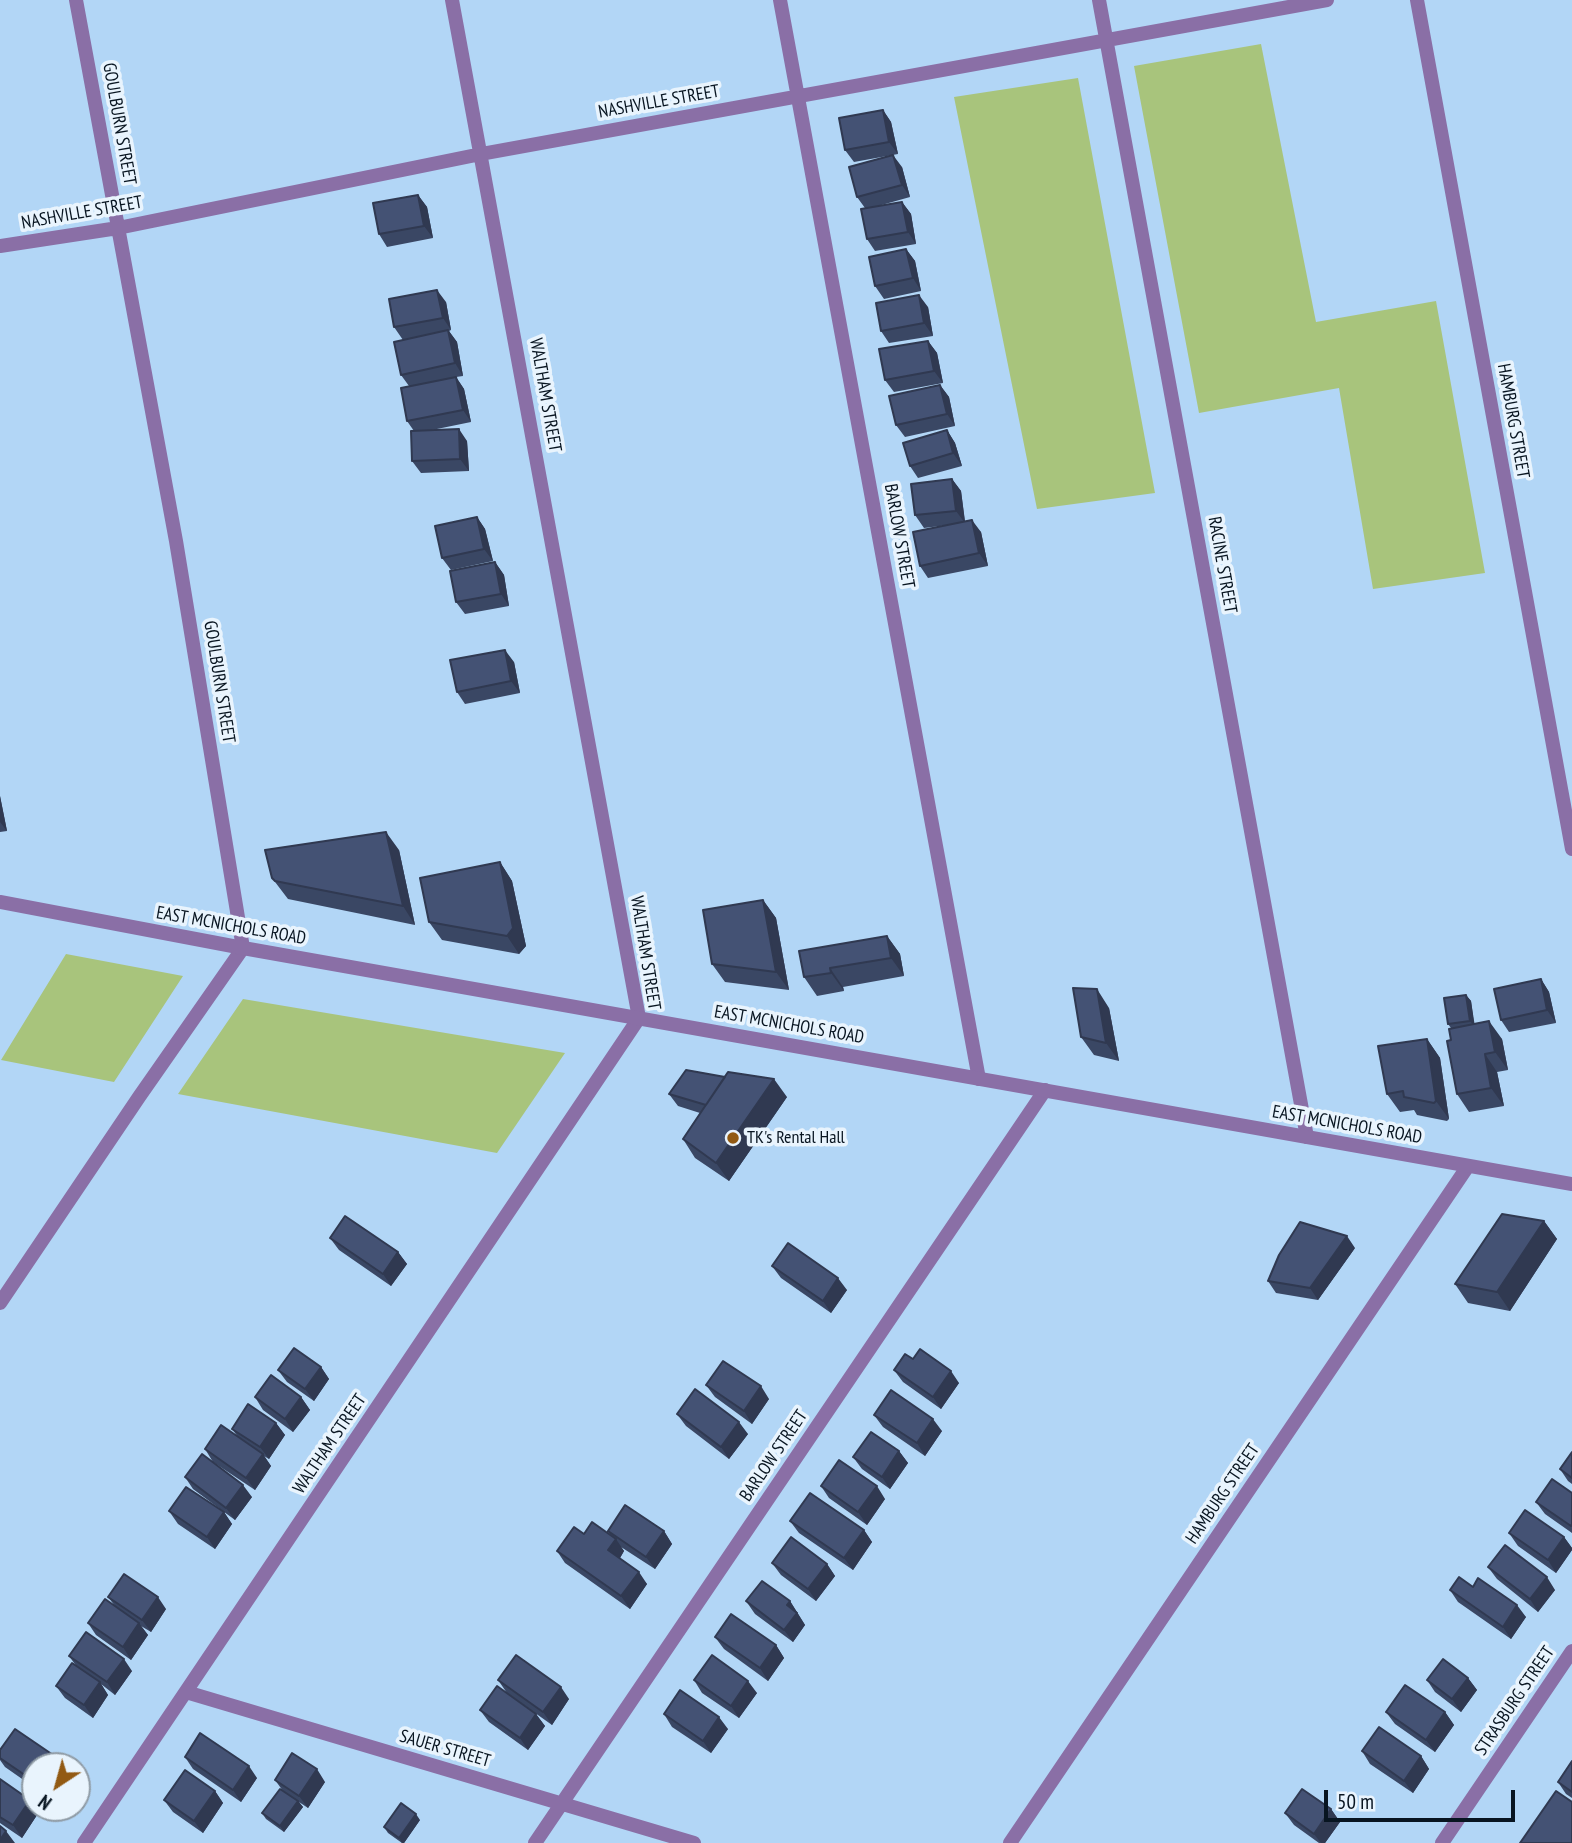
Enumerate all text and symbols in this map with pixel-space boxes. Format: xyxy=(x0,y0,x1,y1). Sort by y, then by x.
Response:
street label: GOULBURN STREET xyxy=(98,61,140,187)
street label: NASHVILLE STREET xyxy=(597,81,721,123)
street label: NASHVILLE STREET xyxy=(20,192,144,234)
street label: WALTHAM STREET xyxy=(524,336,566,454)
street label: HAMBURG STREET xyxy=(1492,362,1534,480)
street label: BARLOW STREET xyxy=(879,482,919,590)
street label: RACINE STREET xyxy=(1203,515,1241,615)
street label: GOULBURN STREET xyxy=(199,619,239,745)
street label: WALTHAM STREET xyxy=(625,894,665,1012)
street label: EAST MCNICHOLS ROAD xyxy=(154,902,308,950)
street label: EAST MCNICHOLS ROAD xyxy=(712,1001,866,1049)
street label: EAST MCNICHOLS ROAD xyxy=(1270,1101,1424,1149)
place label: TK's Rental Hall xyxy=(747,1127,845,1149)
marker: TK's Rental Hall xyxy=(725,1130,741,1146)
street label: WALTHAM STREET xyxy=(289,1390,371,1498)
street label: BARLOW STREET xyxy=(736,1406,812,1506)
street label: HAMBURG STREET xyxy=(1182,1440,1264,1548)
street label: STRASBURG STREET xyxy=(1471,1642,1559,1760)
street label: SAUER STREET xyxy=(397,1726,493,1772)
north arrow xyxy=(21,1752,91,1822)
scale bar xyxy=(1327,1776,1518,1820)
text: 50 m xyxy=(1337,1788,1374,1815)
text: N xyxy=(34,1790,56,1815)

